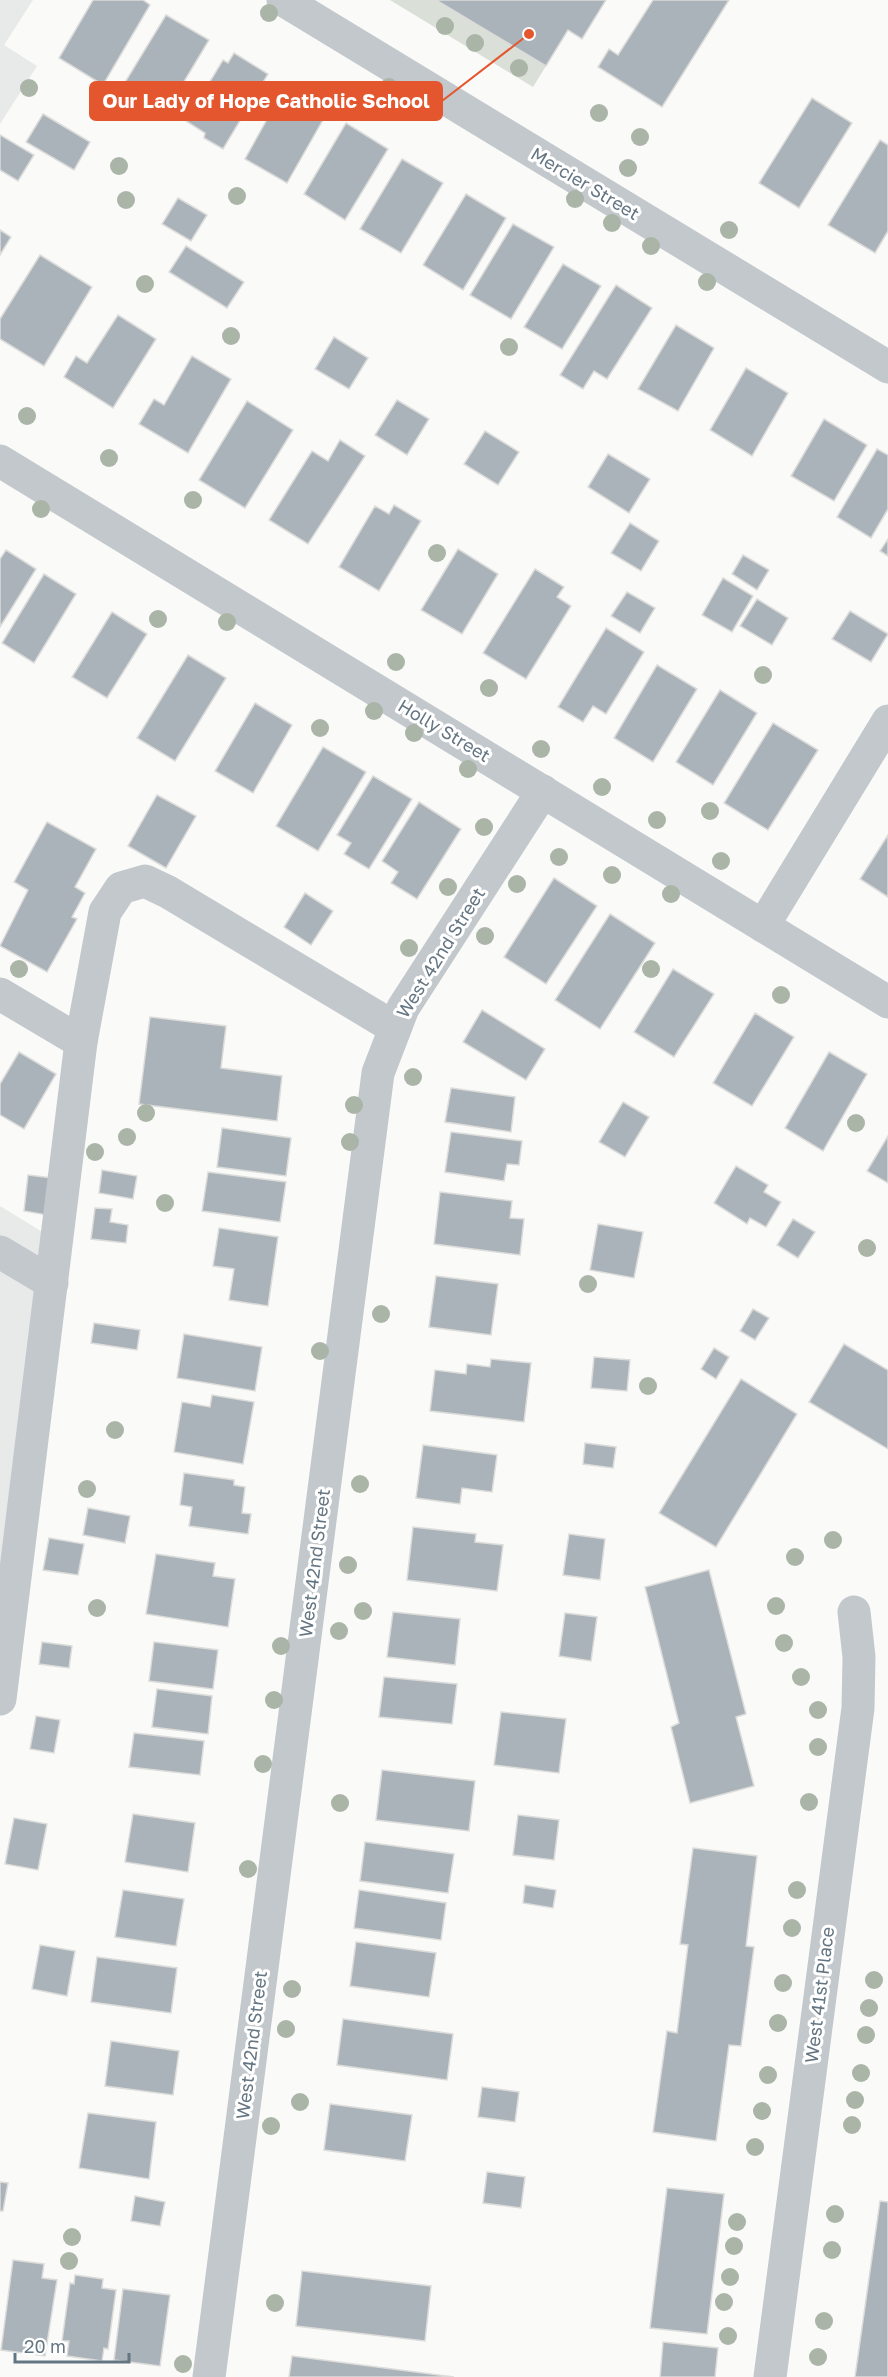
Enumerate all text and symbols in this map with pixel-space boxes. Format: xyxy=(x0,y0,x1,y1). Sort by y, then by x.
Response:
callout: Our Lady of Hope Catholic School xyxy=(90,82,442,120)
text: Our Lady of Hope Catholic School xyxy=(102,88,430,112)
street label: Mercier Street xyxy=(527,142,644,224)
street label: Holly Street xyxy=(394,694,495,766)
street label: West 42nd Street xyxy=(391,883,489,1022)
street label: West 42nd Street xyxy=(294,1487,334,1638)
street label: West 41st Place xyxy=(800,1925,838,2064)
street label: West 42nd Street xyxy=(231,1969,271,2120)
scale bar xyxy=(15,2326,129,2364)
text: 20 m xyxy=(24,2335,66,2357)

